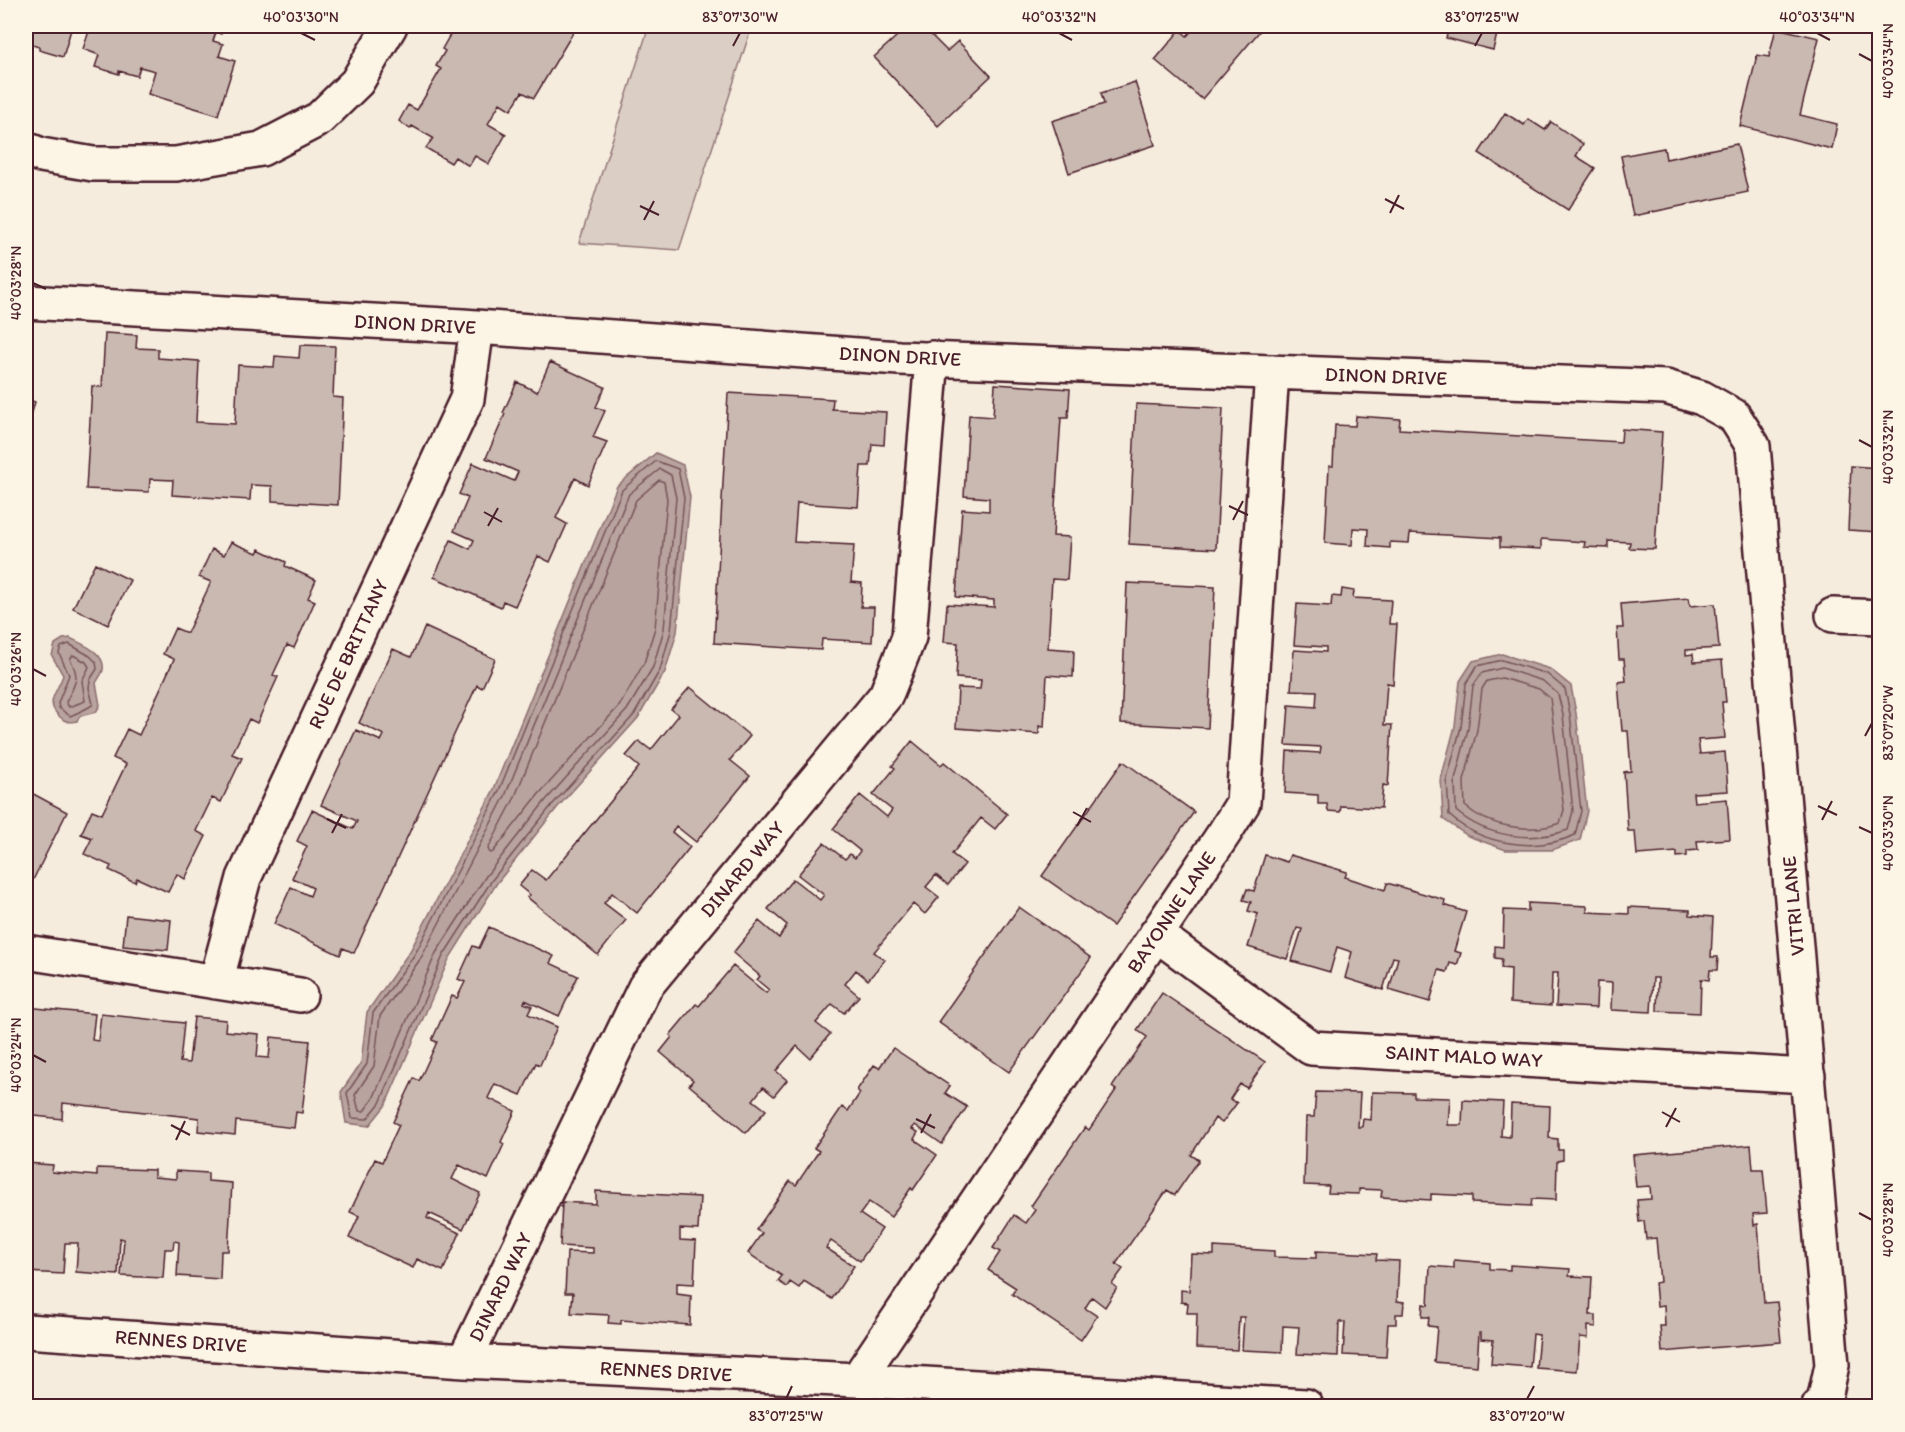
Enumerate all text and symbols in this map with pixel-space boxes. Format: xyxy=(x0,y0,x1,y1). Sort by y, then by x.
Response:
text: 40°03'30"N xyxy=(263,8,339,26)
text: 83°07'30"W xyxy=(702,8,778,26)
text: 40°03'32"N xyxy=(1022,8,1096,26)
text: 83°07'25"W xyxy=(1445,8,1519,26)
text: 40°03'34"N xyxy=(1779,8,1855,26)
text: 40°03'34"N xyxy=(1879,23,1897,99)
text: 40°03'28"N xyxy=(7,246,25,320)
street label: DINON DRIVE xyxy=(353,309,477,339)
street label: DINON DRIVE xyxy=(838,341,962,371)
street label: DINON DRIVE xyxy=(1324,362,1448,390)
text: 40°03'32"N xyxy=(1879,410,1897,484)
street label: RUE DE BRITTANY xyxy=(303,575,393,733)
text: 40°03'26"N xyxy=(7,632,25,706)
text: 83°07'20"W xyxy=(1879,685,1897,761)
text: 40°03'30"N xyxy=(1879,795,1897,871)
street label: DINARD WAY xyxy=(695,815,790,922)
street label: BAYONNE LANE xyxy=(1121,847,1221,977)
street label: VITRI LANE xyxy=(1777,855,1809,957)
text: 40°03'24"N xyxy=(7,1017,25,1093)
street label: SAINT MALO WAY xyxy=(1385,1040,1544,1072)
text: 40°03'28"N xyxy=(1879,1183,1897,1257)
street label: DINARD WAY xyxy=(463,1228,537,1345)
street label: RENNES DRIVE xyxy=(114,1324,248,1358)
street label: RENNES DRIVE xyxy=(599,1356,733,1386)
text: 83°07'25"W xyxy=(749,1407,823,1425)
text: 83°07'20"W xyxy=(1489,1407,1565,1425)

